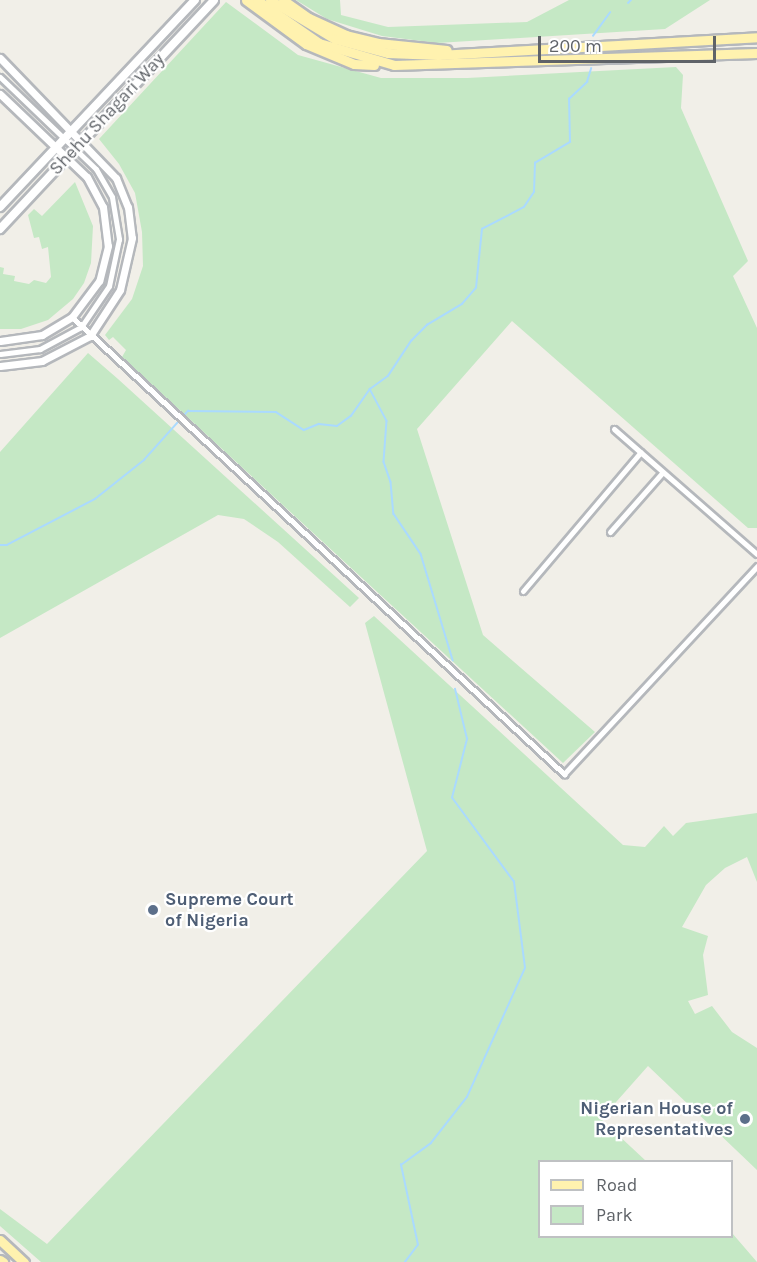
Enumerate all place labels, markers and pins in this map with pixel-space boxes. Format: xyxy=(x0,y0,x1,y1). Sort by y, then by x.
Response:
place label: Supreme Court of Nigeria xyxy=(165,889,294,932)
marker: Supreme Court of Nigeria xyxy=(146,903,160,917)
place label: Nigerian House of Representatives xyxy=(580,1098,733,1140)
marker: Nigerian House of Representatives xyxy=(738,1112,752,1126)

